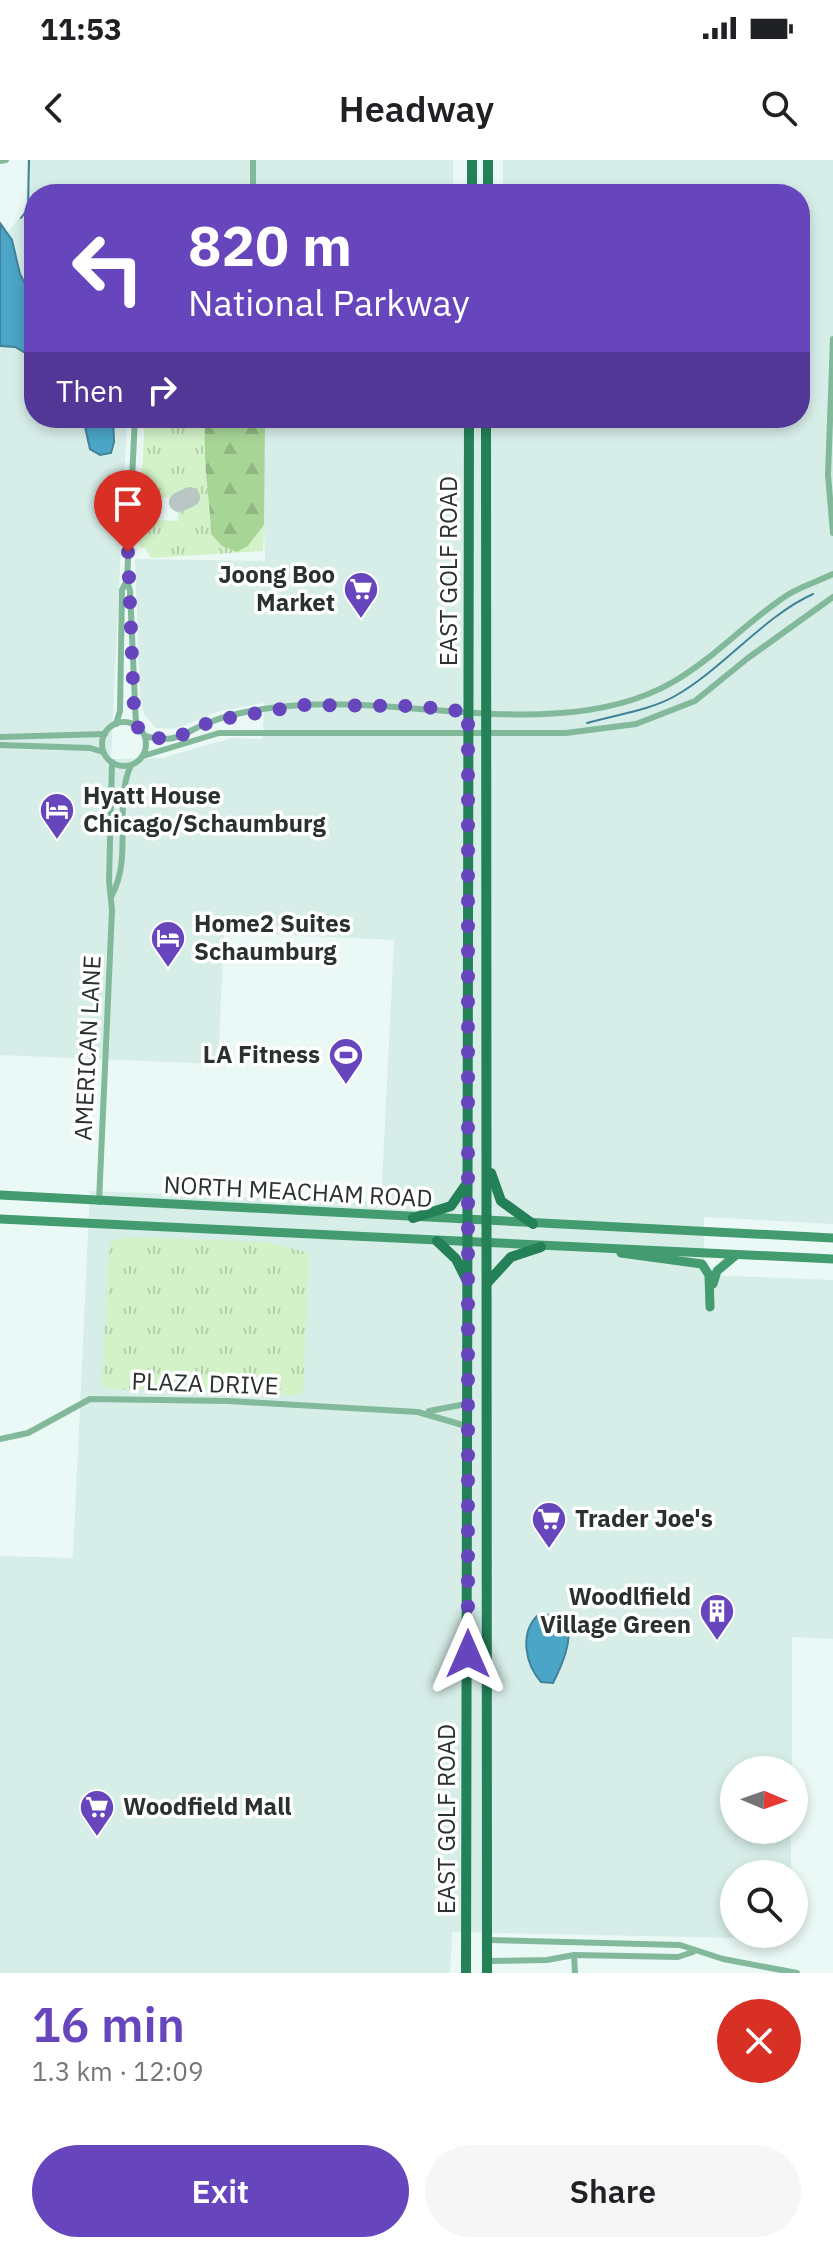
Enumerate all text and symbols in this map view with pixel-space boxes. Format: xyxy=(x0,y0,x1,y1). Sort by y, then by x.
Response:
text: 11:53 xyxy=(40,9,122,48)
text: Headway xyxy=(339,85,494,132)
icon: back xyxy=(32,86,76,130)
icon: search xyxy=(757,86,801,130)
text: 820 m xyxy=(188,209,352,281)
icon: left xyxy=(56,216,160,320)
text: National Parkway xyxy=(188,279,470,326)
icon: right xyxy=(140,368,184,412)
text: Then xyxy=(56,371,124,410)
pin xyxy=(94,470,162,552)
street label: EAST GOLF ROAD xyxy=(432,476,464,666)
icon: arrive xyxy=(106,482,150,526)
place label: Joong Boo Market xyxy=(218,558,335,618)
supermarket icon: Joong Boo Market xyxy=(342,570,380,620)
place label: Hyatt House Chicago/Schaumburg xyxy=(83,779,326,839)
hotel icon: Hyatt House Chicago/Schaumburg xyxy=(38,791,76,841)
place label: Home2 Suites Schaumburg xyxy=(194,907,351,967)
hotel icon: Home2 Suites Schaumburg xyxy=(149,919,187,969)
street label: AMERICAN LANE xyxy=(66,954,108,1141)
sports icon: LA Fitness xyxy=(327,1036,365,1086)
place label: LA Fitness xyxy=(203,1038,320,1070)
street label: NORTH MEACHAM ROAD xyxy=(163,1168,433,1214)
street label: PLAZA DRIVE xyxy=(131,1364,279,1402)
supermarket icon: Trader Joe's xyxy=(530,1500,568,1550)
place label: Trader Joe's xyxy=(575,1502,713,1534)
place label: Woodlfield Village Green xyxy=(540,1580,691,1640)
building icon: Woodlfield Village Green xyxy=(698,1592,736,1642)
position arrow xyxy=(426,1612,510,1696)
street label: EAST GOLF ROAD xyxy=(430,1724,462,1914)
north arrow xyxy=(720,1756,808,1844)
map controls xyxy=(720,1756,808,1948)
supermarket icon: Woodfield Mall xyxy=(78,1788,116,1838)
place label: Woodfield Mall xyxy=(123,1790,292,1822)
button: search xyxy=(720,1860,808,1948)
text: 16 min xyxy=(32,1993,185,2055)
button: close xyxy=(717,1999,801,2083)
text: 1.3 km · 12:09 xyxy=(32,2054,204,2088)
button: Exit xyxy=(32,2145,409,2237)
button: Share xyxy=(425,2145,801,2237)

